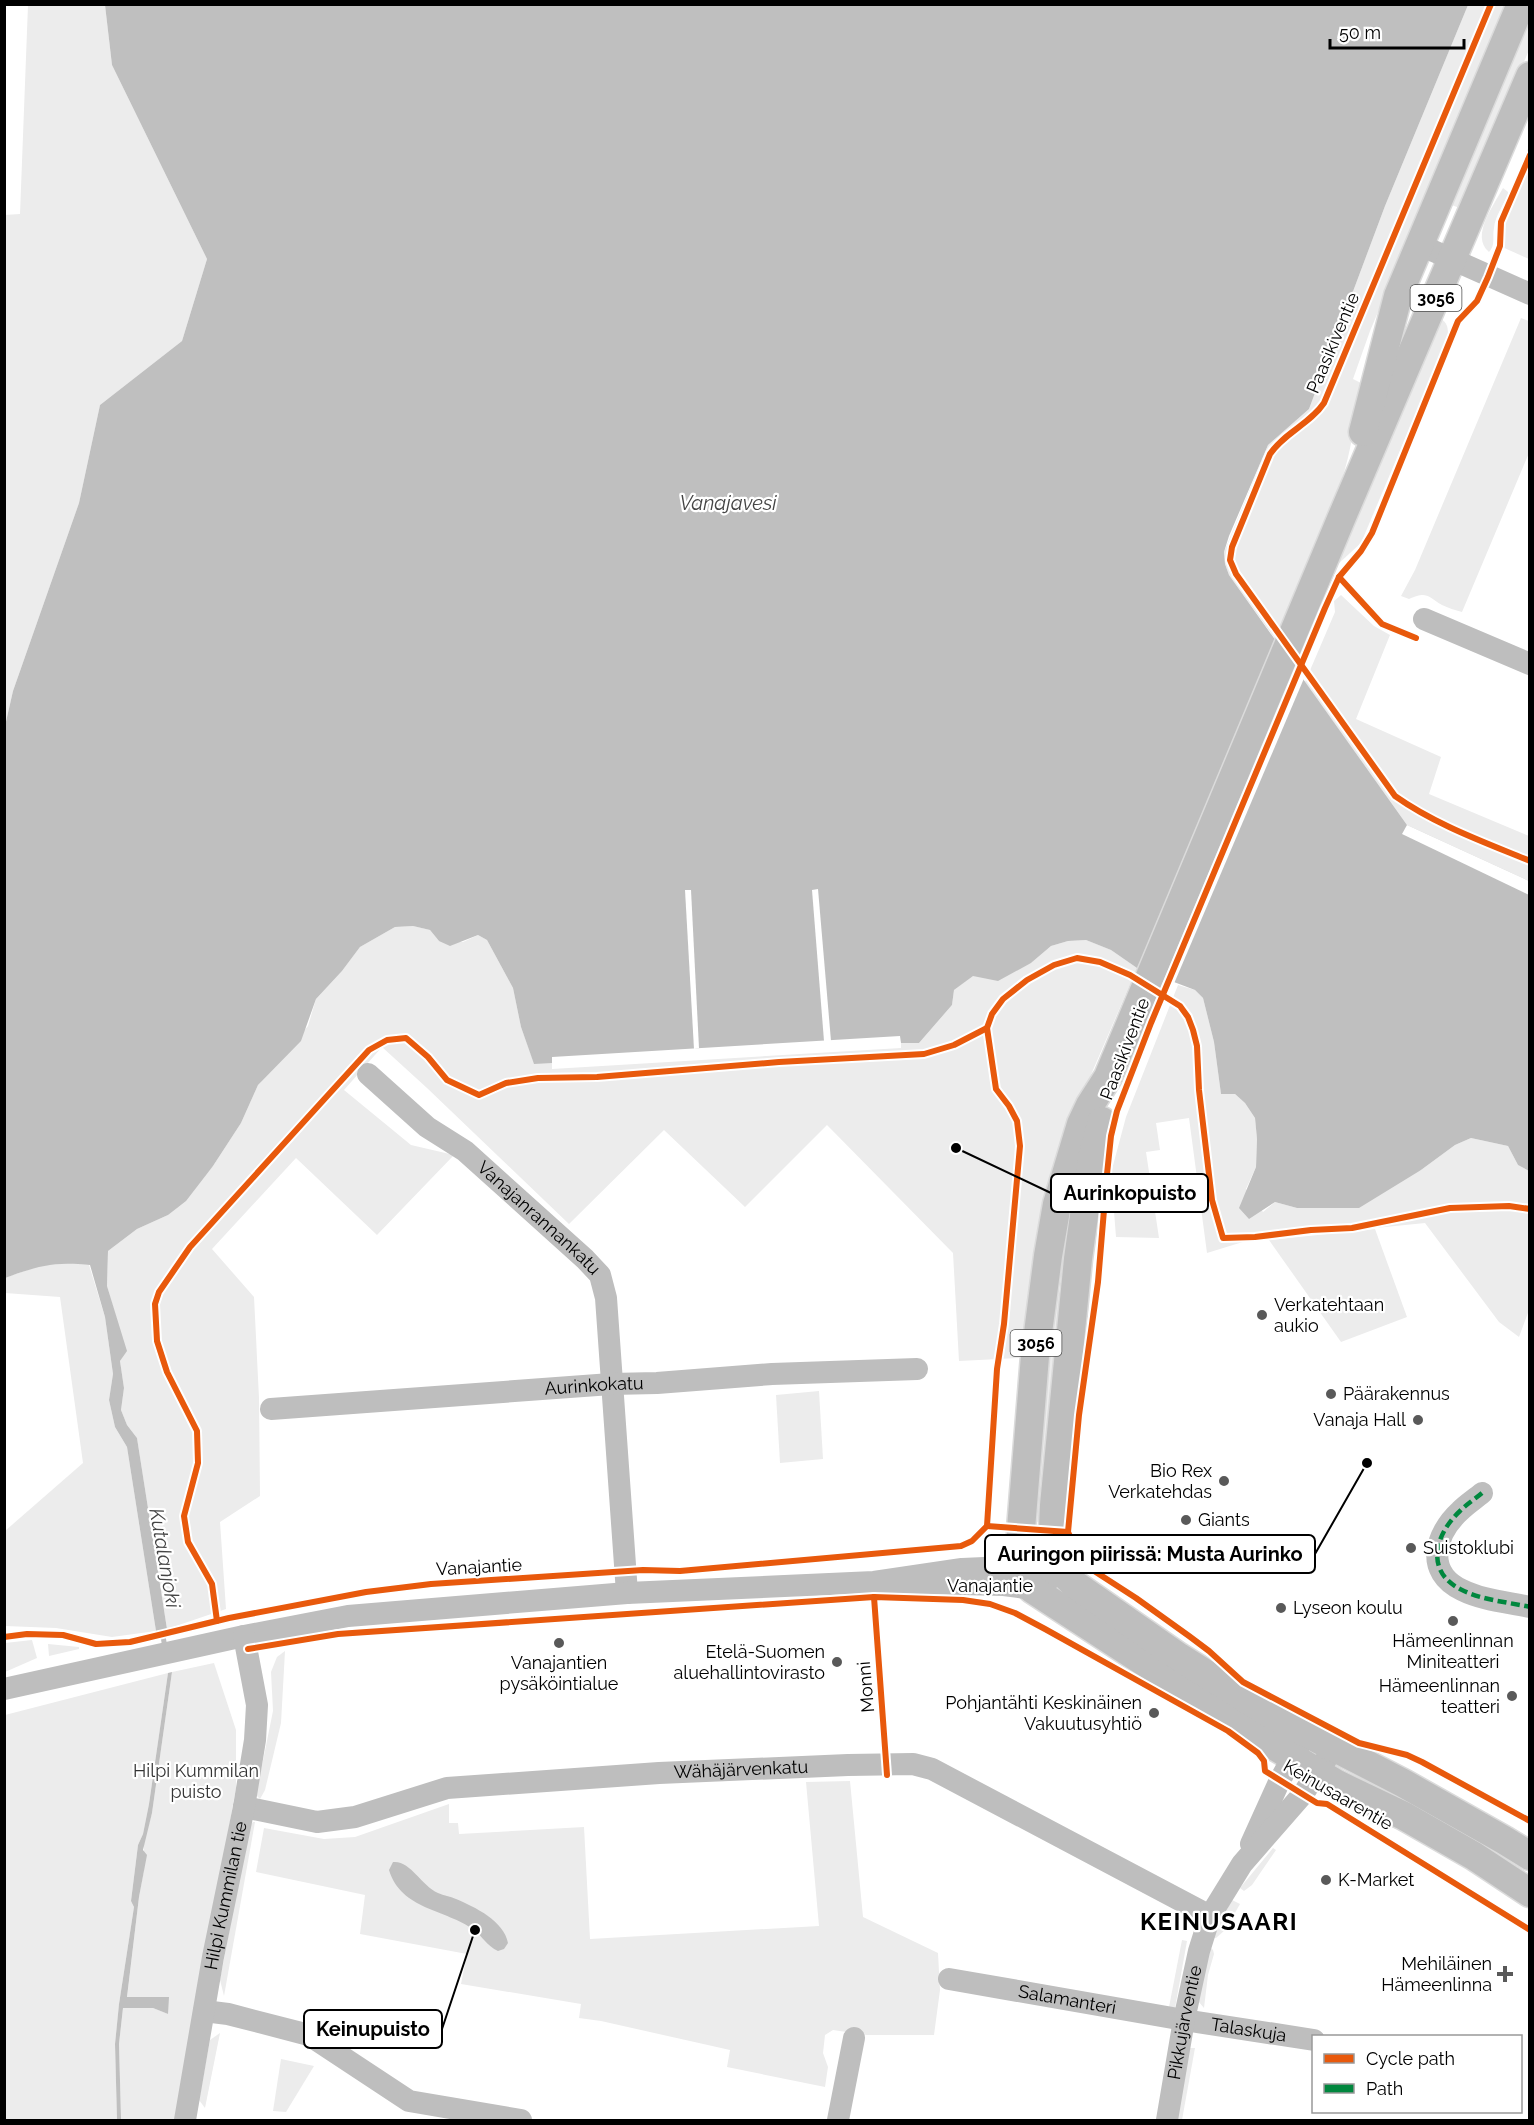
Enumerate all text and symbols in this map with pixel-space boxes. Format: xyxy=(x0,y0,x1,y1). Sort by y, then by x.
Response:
scale bar xyxy=(1330,12,1464,50)
text: 50 m xyxy=(1339,22,1381,43)
road number: 3056 xyxy=(1410,285,1462,311)
street label: Paasikiventie xyxy=(1302,289,1363,396)
water label: Vanajavesi xyxy=(679,491,777,515)
street label: Paasikiventie xyxy=(1095,994,1154,1103)
street label: Vanajanrannankatu xyxy=(473,1156,605,1279)
callout: Aurinkopuisto xyxy=(1051,1174,1208,1212)
text: Aurinkopuisto xyxy=(1064,1181,1196,1205)
place label: Verkatehtaan aukio xyxy=(1274,1294,1384,1336)
marker: Verkatehtaan aukio xyxy=(1255,1308,1269,1322)
road number: 3056 xyxy=(1010,1330,1062,1356)
street label: Aurinkokatu xyxy=(544,1372,644,1399)
place label: Päärakennus xyxy=(1343,1383,1450,1404)
marker: Päärakennus xyxy=(1324,1387,1338,1401)
place label: Vanaja Hall xyxy=(1313,1409,1406,1430)
marker: Vanaja Hall xyxy=(1411,1413,1425,1427)
place label: Bio Rex Verkatehdas xyxy=(1108,1460,1212,1502)
marker: Bio Rex Verkatehdas xyxy=(1217,1474,1231,1488)
water label: Kutalanjoki xyxy=(144,1506,186,1610)
place label: Giants xyxy=(1198,1509,1250,1530)
marker: Giants xyxy=(1179,1513,1193,1527)
callout: Auringon piirissä: Musta Aurinko xyxy=(985,1535,1315,1573)
place label: Suistoklubi xyxy=(1423,1537,1514,1558)
marker: Suistoklubi xyxy=(1404,1541,1418,1555)
text: Auringon piirissä: Musta Aurinko xyxy=(997,1542,1303,1566)
street label: Vanajantie xyxy=(435,1554,523,1579)
street label: Vanajantie xyxy=(947,1575,1034,1596)
place label: Lyseon koulu xyxy=(1293,1597,1403,1618)
marker: Lyseon koulu xyxy=(1274,1601,1288,1615)
marker: Hämeenlinnan Miniteatteri xyxy=(1446,1614,1460,1628)
place label: Hämeenlinnan Miniteatteri xyxy=(1392,1630,1514,1672)
marker: Vanajantien pysäköintialue xyxy=(552,1636,566,1650)
place label: Etelä-Suomen aluehallintovirasto xyxy=(673,1641,825,1683)
place label: Vanajantien pysäköintialue xyxy=(500,1652,619,1694)
marker: Etelä-Suomen aluehallintovirasto xyxy=(830,1655,844,1669)
street label: Monni xyxy=(853,1661,878,1713)
place label: Hämeenlinnan teatteri xyxy=(1379,1675,1500,1717)
marker: Hämeenlinnan teatteri xyxy=(1505,1689,1519,1703)
place label: Pohjantähti Keskinäinen Vakuutusyhtiö xyxy=(945,1692,1142,1734)
marker: Pohjantähti Keskinäinen Vakuutusyhtiö xyxy=(1147,1706,1161,1720)
street label: Keinusaarentie xyxy=(1280,1755,1397,1835)
street label: Wähäjärvenkatu xyxy=(673,1756,809,1782)
park label: Hilpi Kummilan puisto xyxy=(133,1760,259,1802)
street label: Hilpi Kummilan tie xyxy=(200,1819,251,1971)
place label: K-Market xyxy=(1338,1869,1414,1890)
marker: K-Market xyxy=(1319,1873,1333,1887)
district label: KEINUSAARI xyxy=(1140,1907,1298,1936)
place label: Mehiläinen Hämeenlinna xyxy=(1381,1953,1492,1995)
street label: Pikkujärventie xyxy=(1163,1963,1206,2081)
marker: Mehiläinen Hämeenlinna xyxy=(1496,1965,1514,1983)
street label: Salamanteri xyxy=(1017,1980,1118,2018)
callout: Keinupuisto xyxy=(304,2010,442,2048)
street label: Talaskuja xyxy=(1209,2013,1288,2046)
text: Keinupuisto xyxy=(316,2017,430,2041)
legend xyxy=(1312,2035,1522,2113)
text: Cycle path xyxy=(1366,2048,1455,2069)
text: Path xyxy=(1366,2078,1403,2099)

